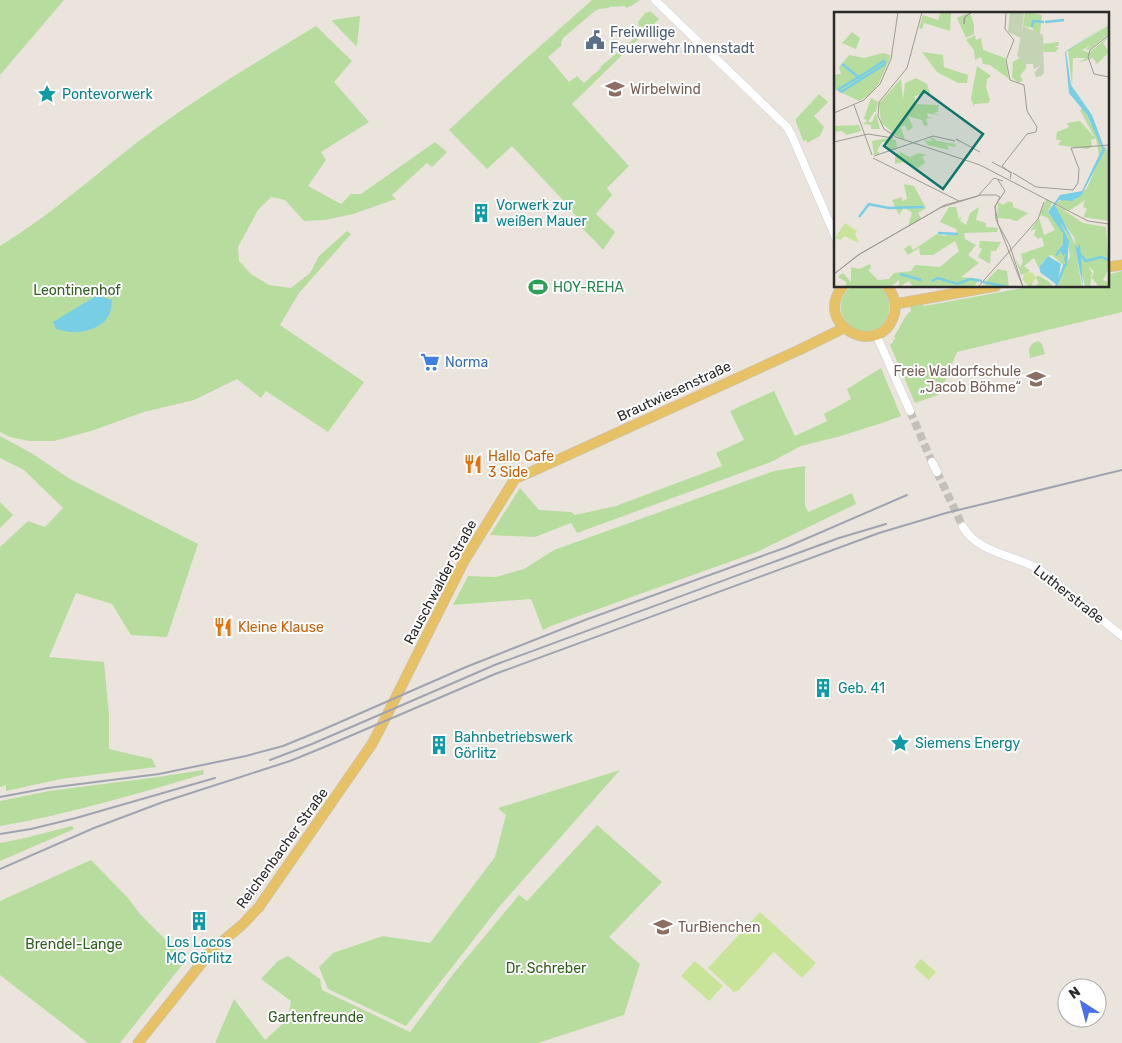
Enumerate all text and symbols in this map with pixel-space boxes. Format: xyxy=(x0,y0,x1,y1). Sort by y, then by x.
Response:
inset map xyxy=(834,12,1110,288)
place label: Freiwillige Feuerwehr Innenstadt xyxy=(610,24,755,57)
public building icon: Freiwillige Feuerwehr Innenstadt xyxy=(584,29,606,51)
school or university icon: Wirbelwind xyxy=(604,78,626,100)
place label: Wirbelwind xyxy=(630,81,701,98)
place icon: Pontevorwerk xyxy=(36,83,58,105)
place label: Pontevorwerk xyxy=(62,86,153,103)
place label: Vorwerk zur weißen Mauer xyxy=(496,197,587,230)
building icon: Vorwerk zur weißen Mauer xyxy=(470,202,492,224)
sports icon: HOY-REHA xyxy=(527,276,549,298)
place label: HOY-REHA xyxy=(553,279,624,296)
park label: Leontinenhof xyxy=(33,282,121,299)
supermarket icon: Norma xyxy=(419,351,441,373)
place label: Norma xyxy=(445,354,488,371)
street label: Brautwiesenstraße xyxy=(615,358,734,425)
place label: Freie Waldorfschule „Jacob Böhme“ xyxy=(893,363,1021,396)
school or university icon: Freie Waldorfschule „Jacob Böhme“ xyxy=(1025,368,1047,390)
place label: Hallo Cafe 3 Side xyxy=(488,448,554,481)
restaurant icon: Hallo Cafe 3 Side xyxy=(462,453,484,475)
street label: Rauschwalder Straße xyxy=(400,517,481,647)
street label: Lutherstraße xyxy=(1030,562,1107,627)
restaurant icon: Kleine Klause xyxy=(212,616,234,638)
place label: Kleine Klause xyxy=(238,619,324,636)
building icon: Geb. 41 xyxy=(812,677,834,699)
place label: Geb. 41 xyxy=(838,680,885,697)
place label: Bahnbetriebswerk Görlitz xyxy=(454,729,574,762)
place icon: Siemens Energy xyxy=(889,732,911,754)
building icon: Bahnbetriebswerk Görlitz xyxy=(428,734,450,756)
place label: Siemens Energy xyxy=(915,735,1021,752)
street label: Reichenbacher Straße xyxy=(233,785,332,912)
building icon: Los Locos MC Görlitz xyxy=(188,910,210,932)
school or university icon: TurBienchen xyxy=(652,916,674,938)
place label: TurBienchen xyxy=(678,919,760,936)
place label: Los Locos MC Görlitz xyxy=(166,934,232,967)
park label: Brendel-Lange xyxy=(25,936,123,953)
park label: Dr. Schreber xyxy=(506,960,587,977)
north arrow xyxy=(1057,978,1107,1028)
text: N xyxy=(1066,983,1084,1003)
park label: Gartenfreunde xyxy=(268,1009,364,1026)

